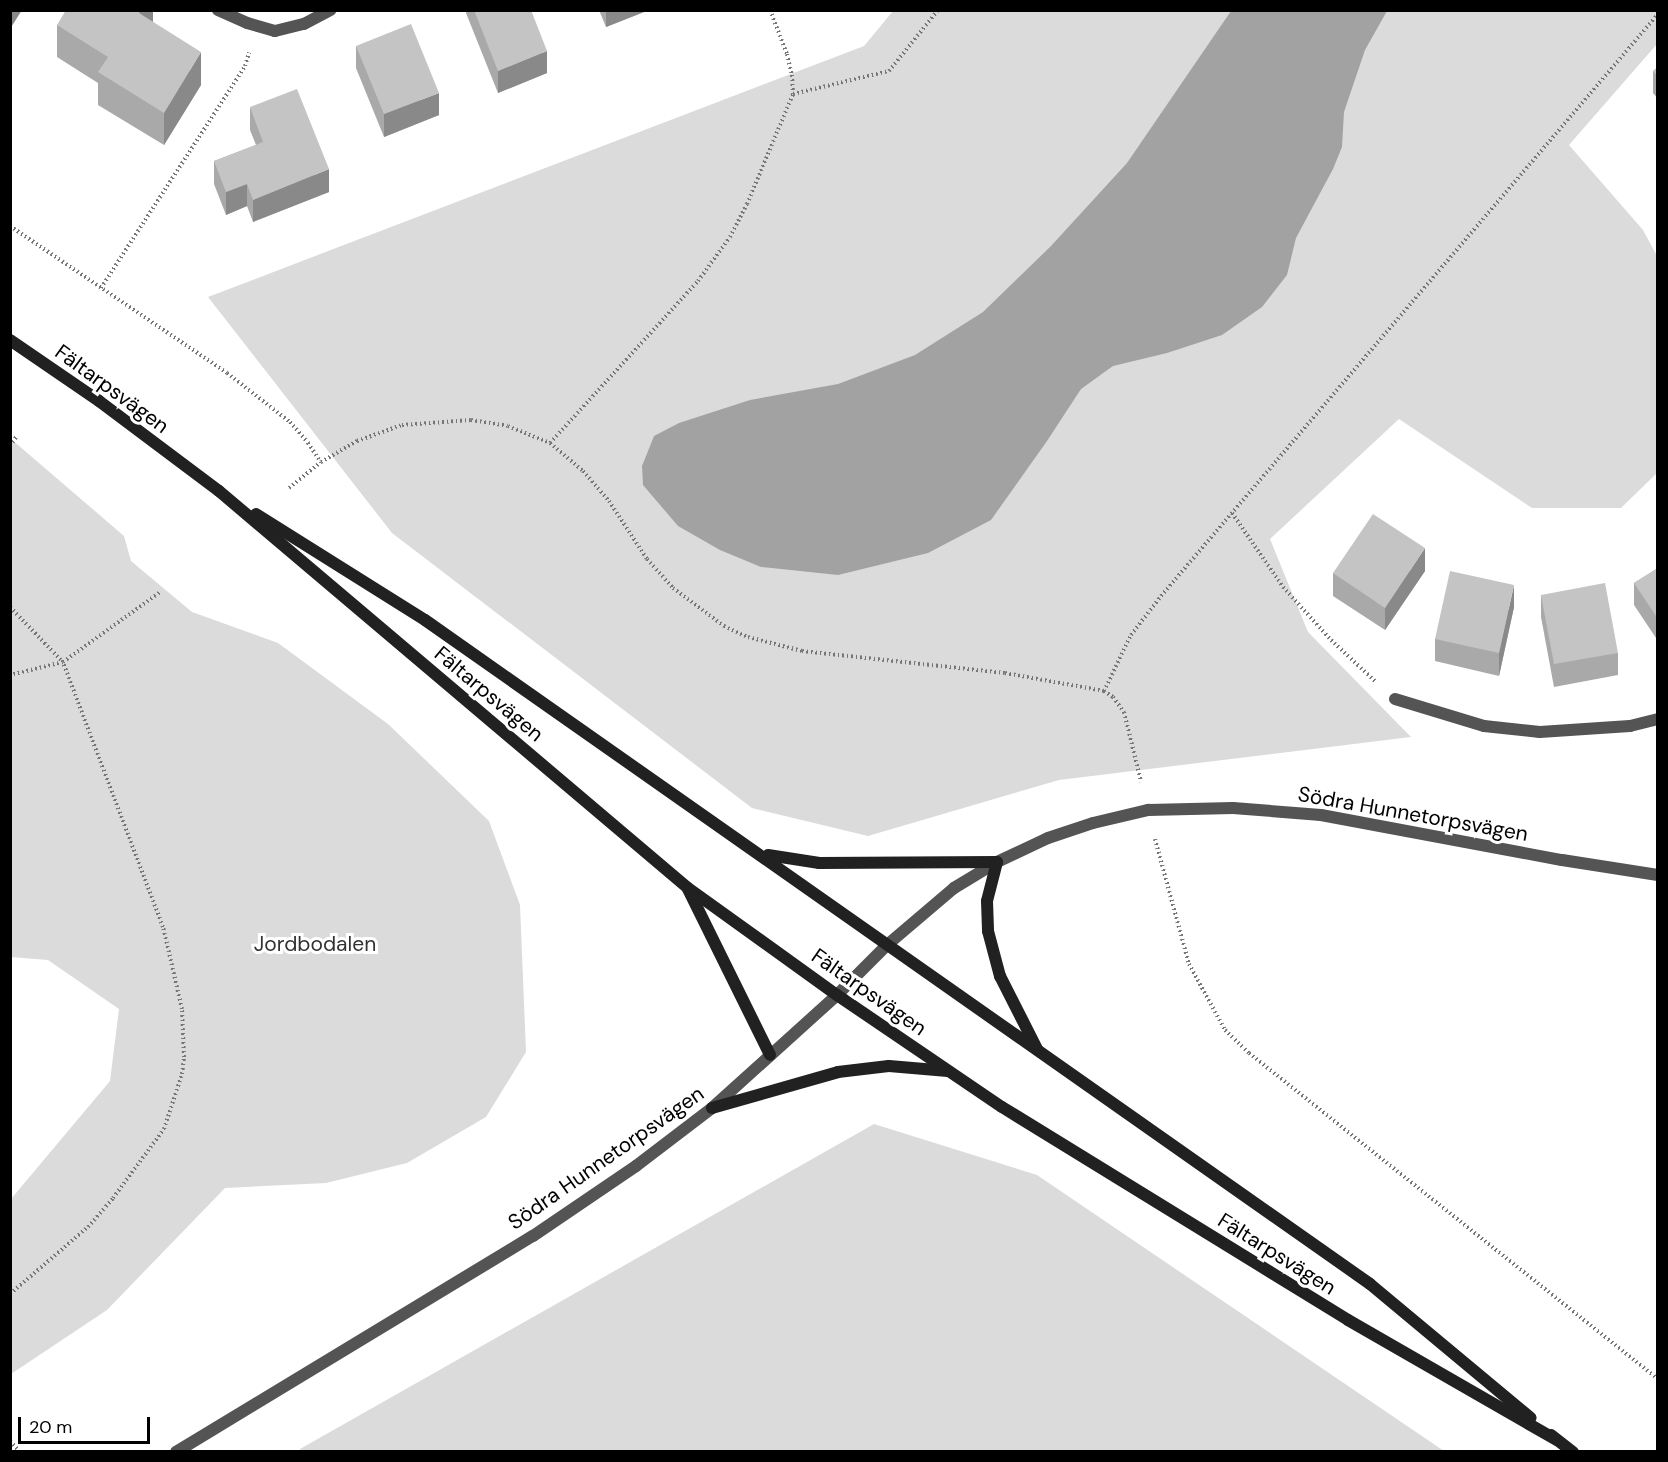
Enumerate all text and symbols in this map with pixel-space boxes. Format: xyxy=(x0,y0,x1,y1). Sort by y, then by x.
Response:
street label: Fältarpsvägen xyxy=(50,339,174,439)
street label: Fältarpsvägen xyxy=(429,641,549,747)
street label: Södra Hunnetorpsvägen xyxy=(1296,781,1530,847)
park label: Jordbodalen xyxy=(254,931,376,957)
street label: Fältarpsvägen xyxy=(807,943,931,1041)
street label: Södra Hunnetorpsvägen xyxy=(503,1081,709,1235)
street label: Fältarpsvägen xyxy=(1213,1208,1341,1300)
scale bar xyxy=(21,1405,153,1443)
text: 20 m xyxy=(29,1415,72,1439)

